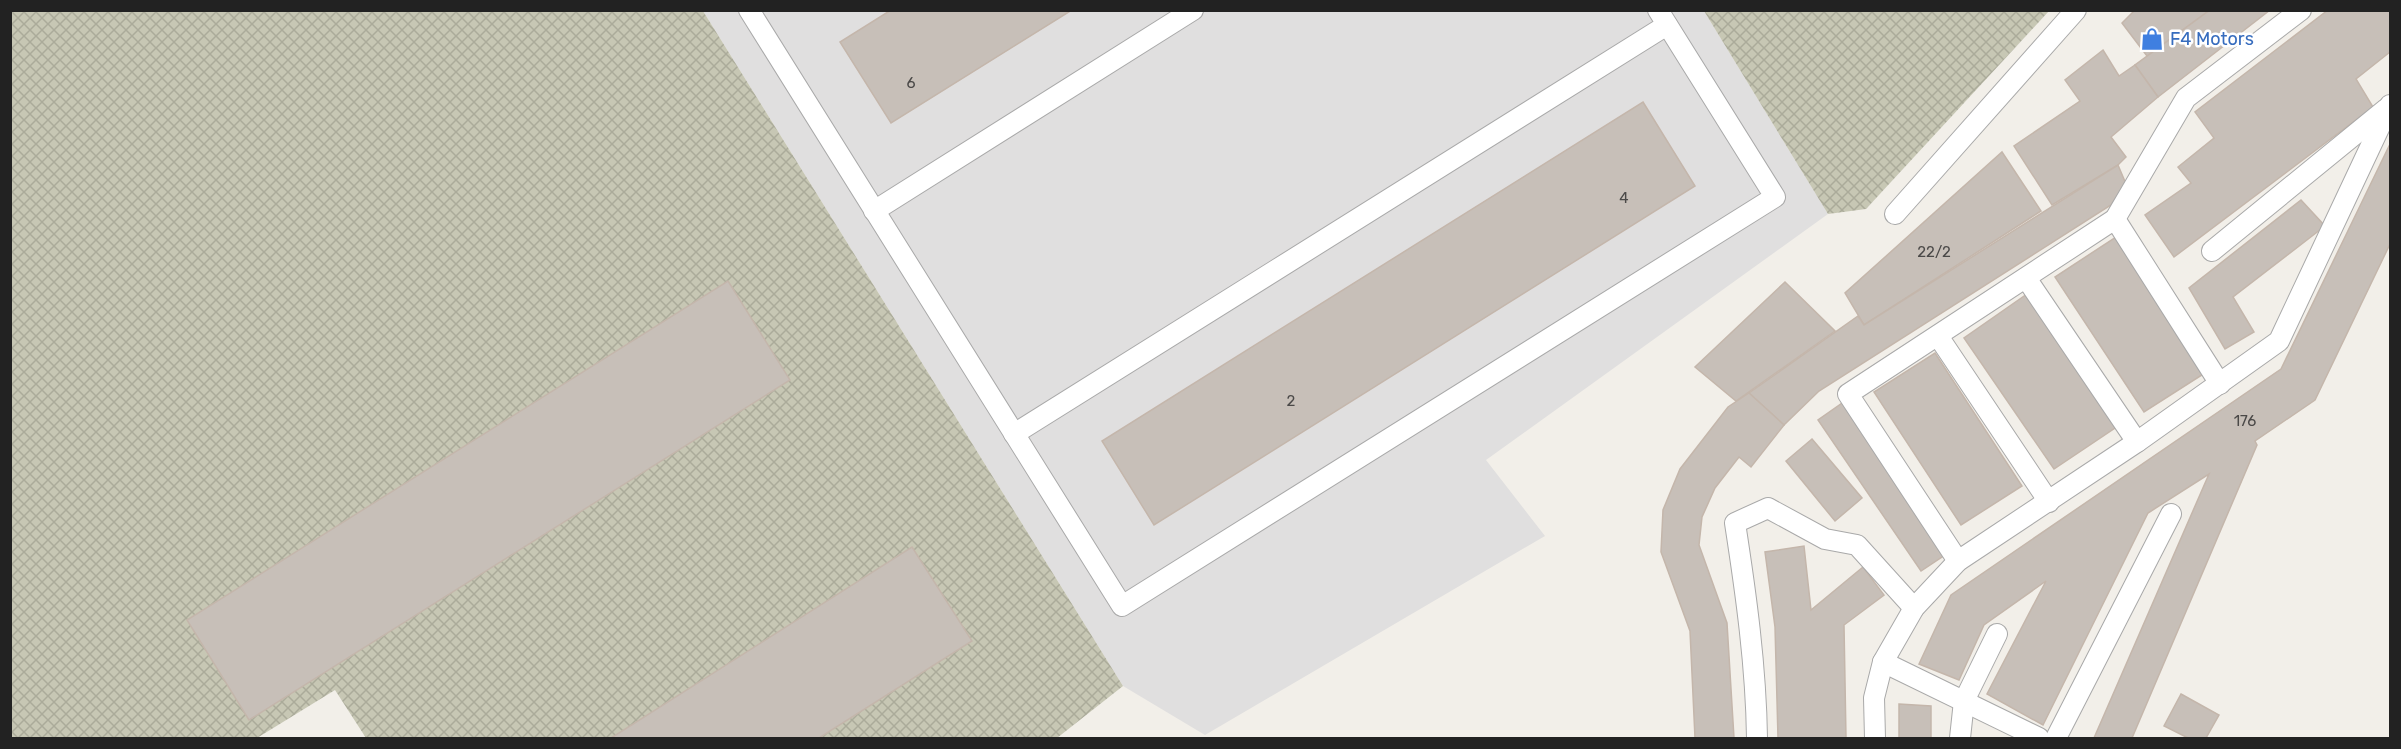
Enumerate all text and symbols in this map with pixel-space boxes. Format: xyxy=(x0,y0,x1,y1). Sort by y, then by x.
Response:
shop icon: F4 Motors xyxy=(2139,26,2165,52)
place label: F4 Motors xyxy=(2170,28,2254,50)
house number: 6 xyxy=(906,74,916,92)
house number: 4 xyxy=(1619,189,1629,207)
house number: 22/2 xyxy=(1917,243,1951,261)
house number: 2 xyxy=(1287,392,1296,410)
house number: 176 xyxy=(2234,412,2256,430)

